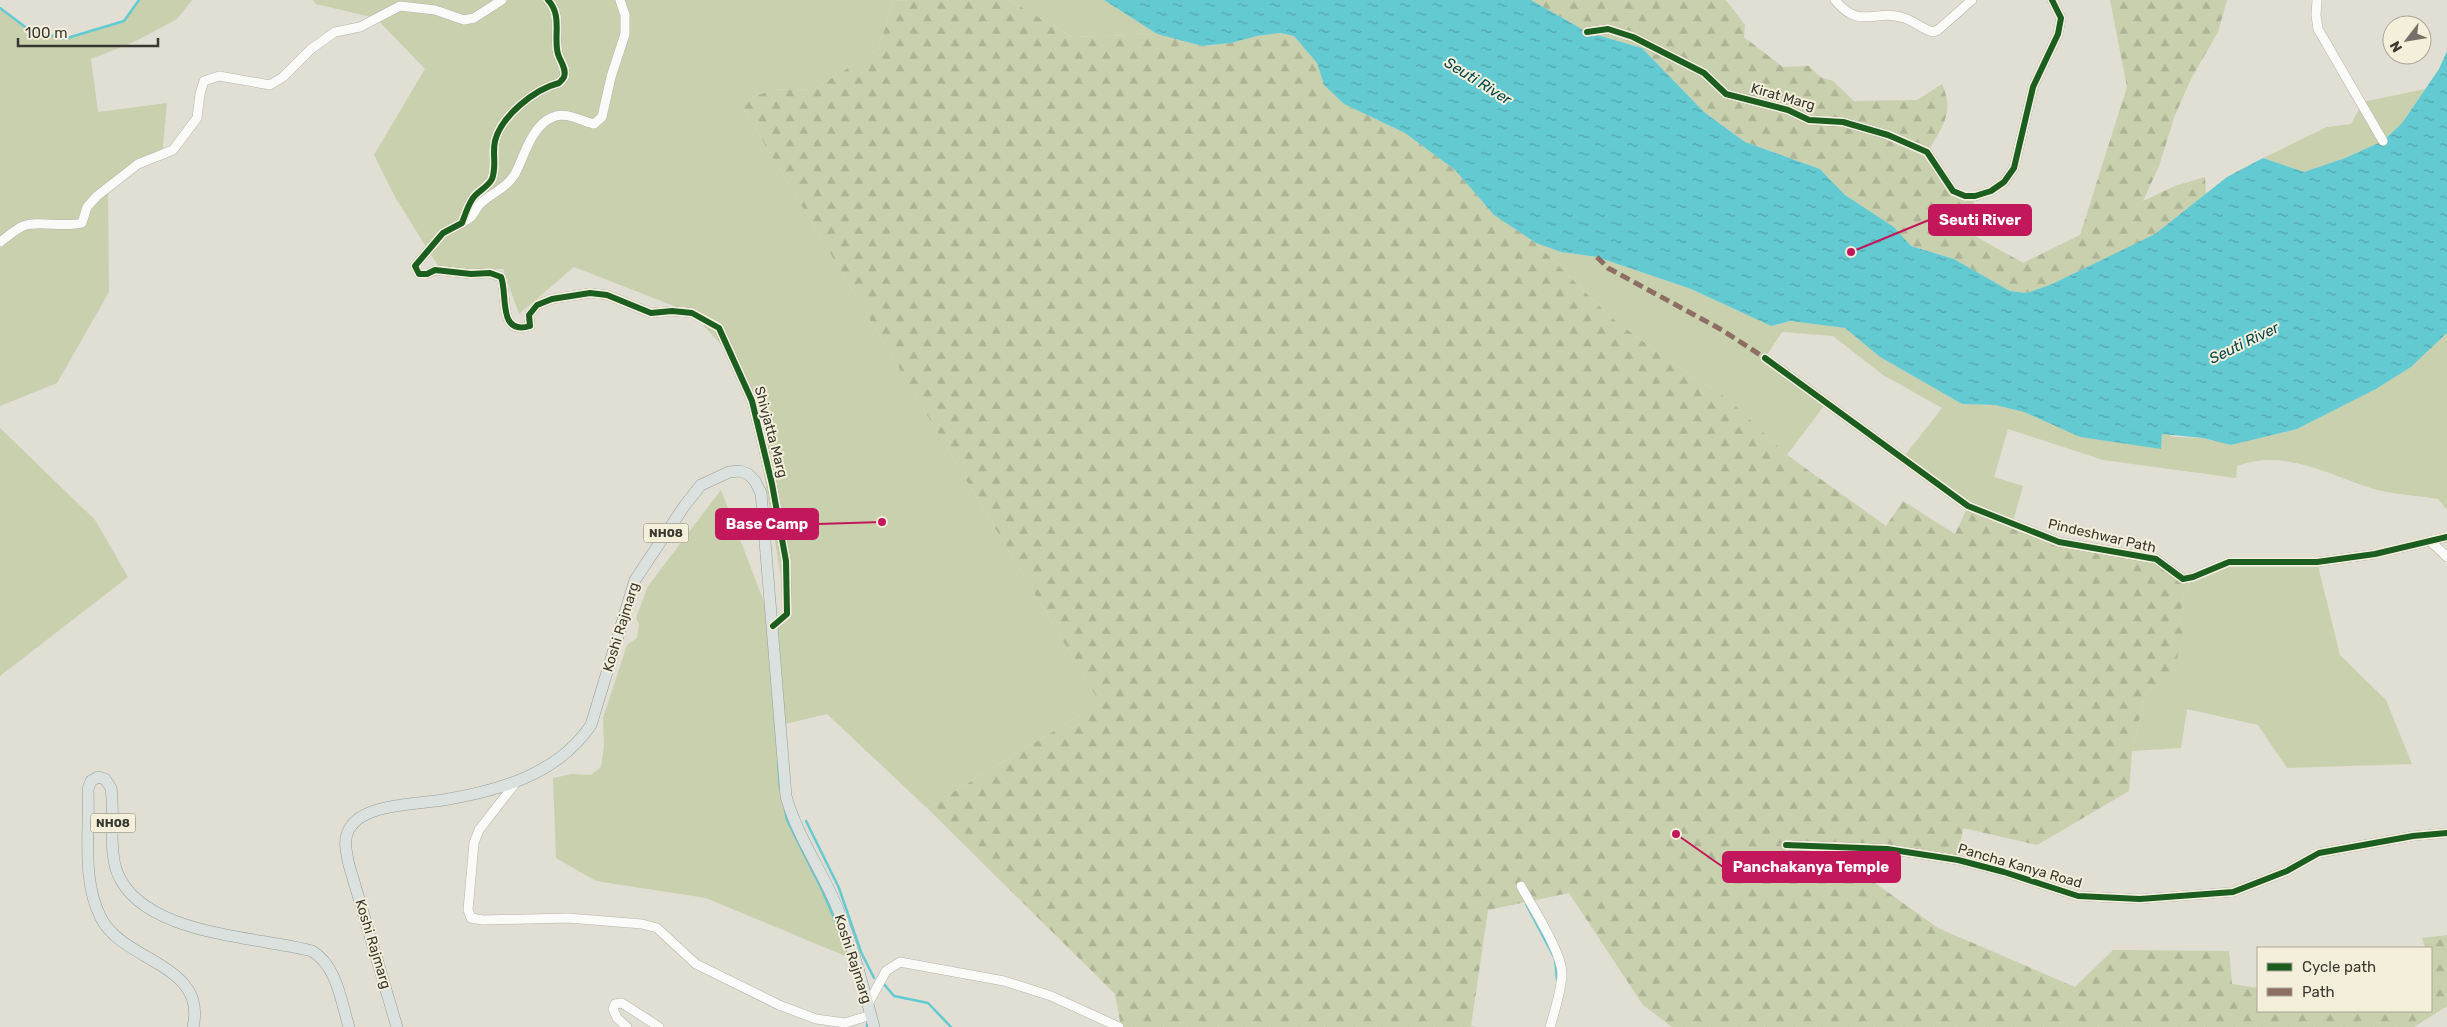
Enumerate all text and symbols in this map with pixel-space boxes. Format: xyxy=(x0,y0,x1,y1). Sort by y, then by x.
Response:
scale bar xyxy=(18,15,158,47)
north arrow xyxy=(2382,15,2432,65)
text: 100 m xyxy=(25,24,67,42)
text: N xyxy=(2386,38,2406,55)
water label: Seuti River xyxy=(1441,53,1516,109)
street label: Kirat Marg xyxy=(1749,80,1817,114)
callout: Seuti River xyxy=(1929,205,2031,235)
text: Seuti River xyxy=(1939,211,2021,229)
water label: Seuti River xyxy=(2206,318,2283,368)
street label: Shivjatta Marg xyxy=(751,384,791,480)
callout: Base Camp xyxy=(716,509,818,539)
text: Base Camp xyxy=(726,515,808,533)
street label: Pindeshwar Path xyxy=(2046,515,2158,557)
road number: NH08 xyxy=(644,524,688,542)
street label: Koshi Rajmarg xyxy=(599,580,643,674)
road number: NH08 xyxy=(90,814,136,832)
street label: Pancha Kanya Road xyxy=(1956,840,2084,892)
callout: Panchakanya Temple xyxy=(1723,852,1900,882)
text: Panchakanya Temple xyxy=(1733,858,1889,876)
street label: Koshi Rajmarg xyxy=(351,897,395,991)
street label: Koshi Rajmarg xyxy=(831,912,875,1006)
legend xyxy=(2257,947,2432,1012)
text: Cycle path xyxy=(2302,958,2376,976)
text: Path xyxy=(2302,983,2335,1001)

